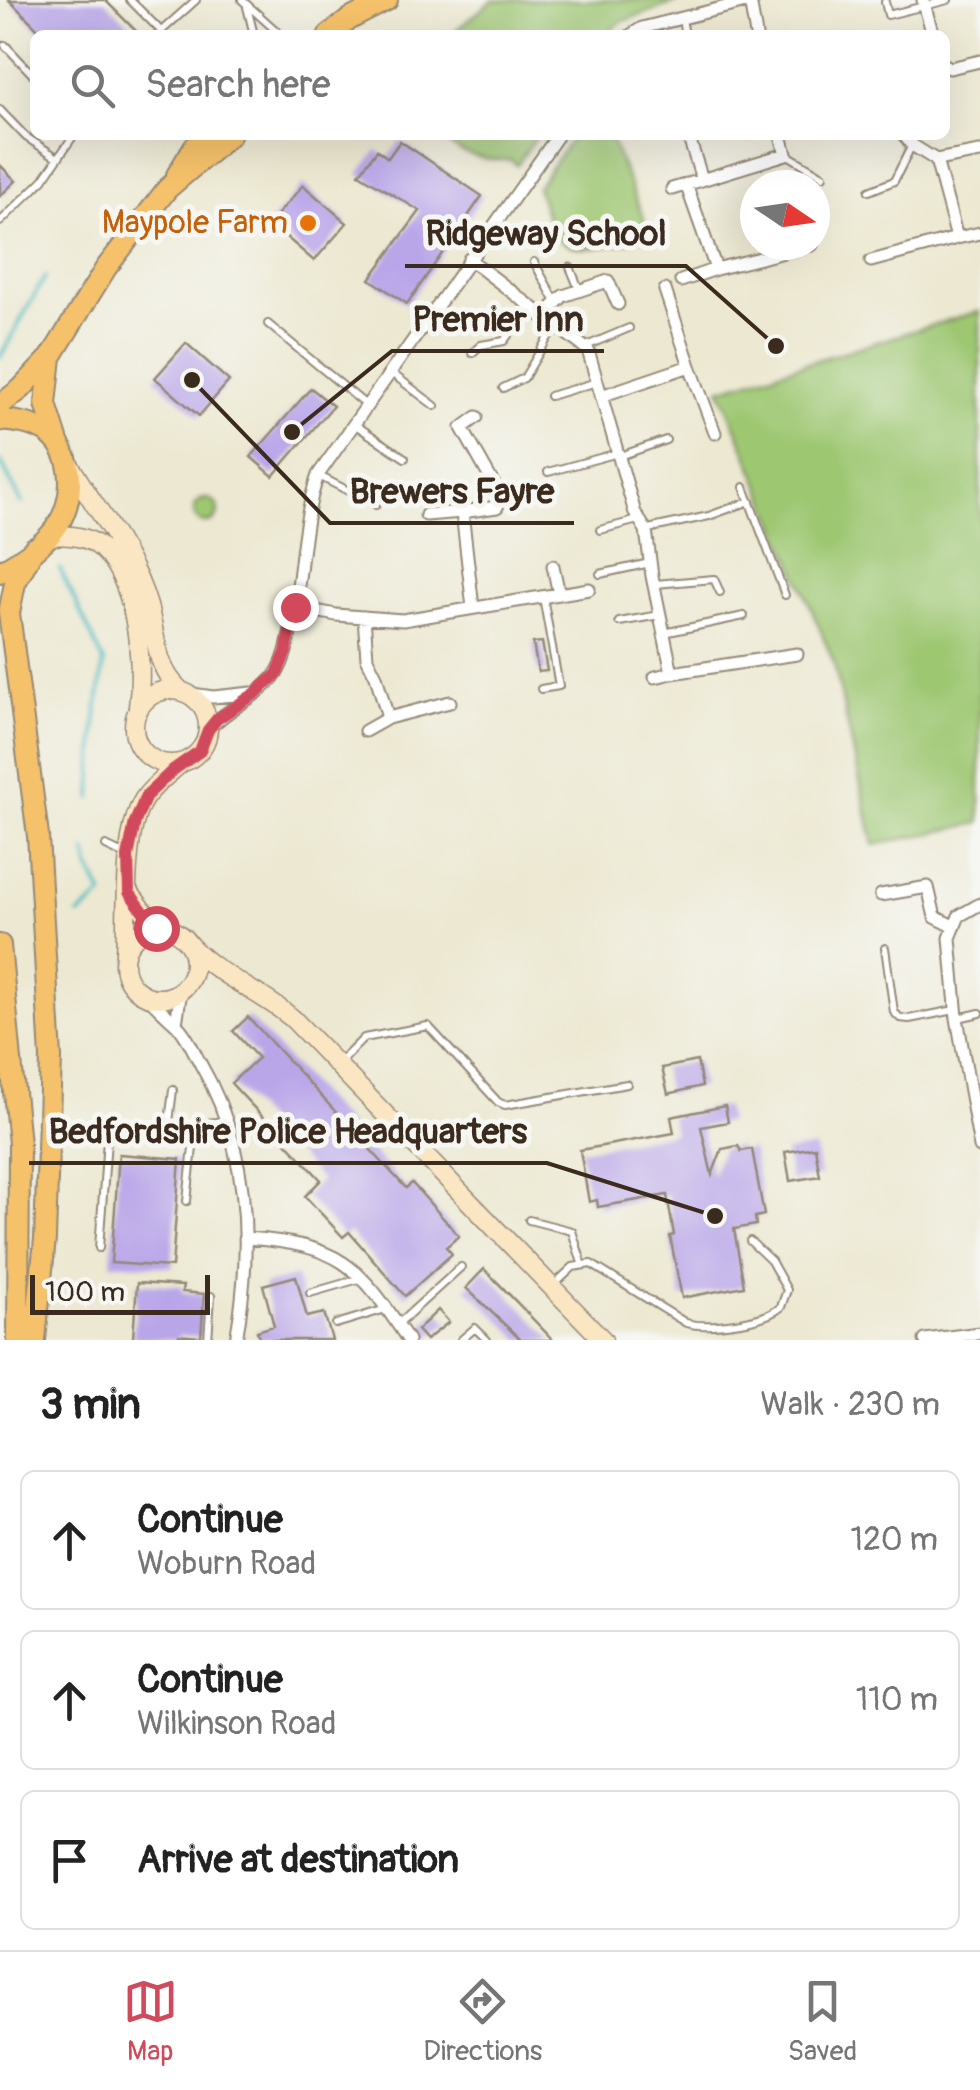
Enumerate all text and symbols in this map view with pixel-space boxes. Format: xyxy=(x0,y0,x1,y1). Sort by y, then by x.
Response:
search box xyxy=(30,30,950,140)
icon: search xyxy=(65,58,120,113)
text: Search here xyxy=(145,61,331,109)
north arrow xyxy=(740,170,830,260)
callout: Ridgeway School xyxy=(405,201,686,266)
place label: Maypole Farm xyxy=(102,203,288,243)
marker: Maypole Farm xyxy=(297,212,319,234)
text: Ridgeway School xyxy=(425,212,667,256)
callout: Premier Inn xyxy=(392,286,604,351)
text: Premier Inn xyxy=(412,298,584,342)
callout: Brewers Fayre xyxy=(330,458,574,523)
text: Brewers Fayre xyxy=(350,470,555,514)
route end xyxy=(273,585,319,631)
route start xyxy=(134,906,180,952)
callout: Bedfordshire Police Headquarters xyxy=(29,1098,547,1163)
text: Bedfordshire Police Headquarters xyxy=(49,1110,528,1154)
scale bar xyxy=(30,1270,210,1314)
text: 100 m xyxy=(45,1275,125,1310)
text: 3 min xyxy=(40,1379,141,1431)
text: Walk · 230 m xyxy=(761,1385,940,1425)
text: Continue xyxy=(137,1496,283,1544)
icon: ahead xyxy=(42,1513,97,1568)
text: 120 m xyxy=(850,1520,938,1560)
text: Woburn Road xyxy=(137,1544,316,1584)
text: Continue xyxy=(137,1656,283,1704)
icon: ahead xyxy=(42,1673,97,1728)
text: 110 m xyxy=(856,1680,938,1720)
text: Wilkinson Road xyxy=(137,1704,336,1744)
icon: arrive xyxy=(42,1833,97,1888)
text: Arrive at destination xyxy=(137,1836,459,1884)
tab: Map xyxy=(123,1974,178,2069)
tab: Directions xyxy=(423,1974,542,2069)
tab: Saved xyxy=(788,1974,857,2069)

